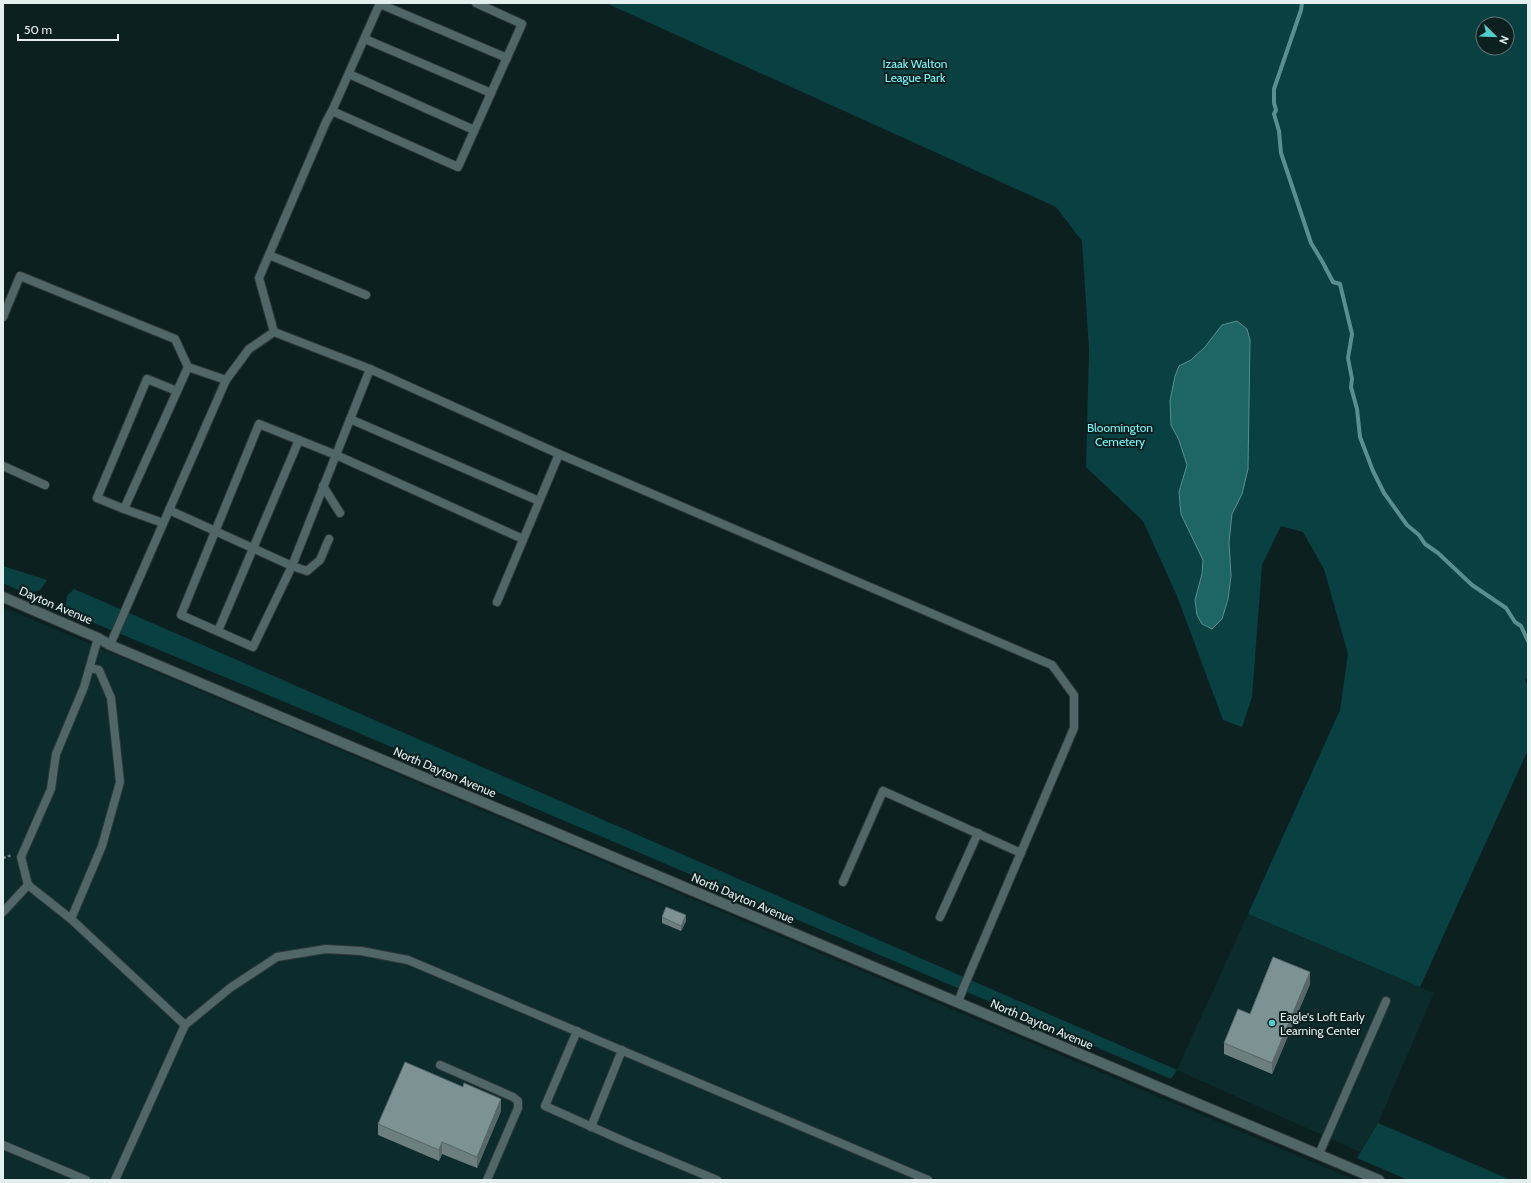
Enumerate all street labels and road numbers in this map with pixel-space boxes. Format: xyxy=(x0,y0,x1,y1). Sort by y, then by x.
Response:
street label: Dayton Avenue xyxy=(17,583,95,627)
street label: North Dayton Avenue xyxy=(391,744,499,800)
street label: North Dayton Avenue xyxy=(689,870,797,926)
street label: North Dayton Avenue xyxy=(988,996,1096,1052)

